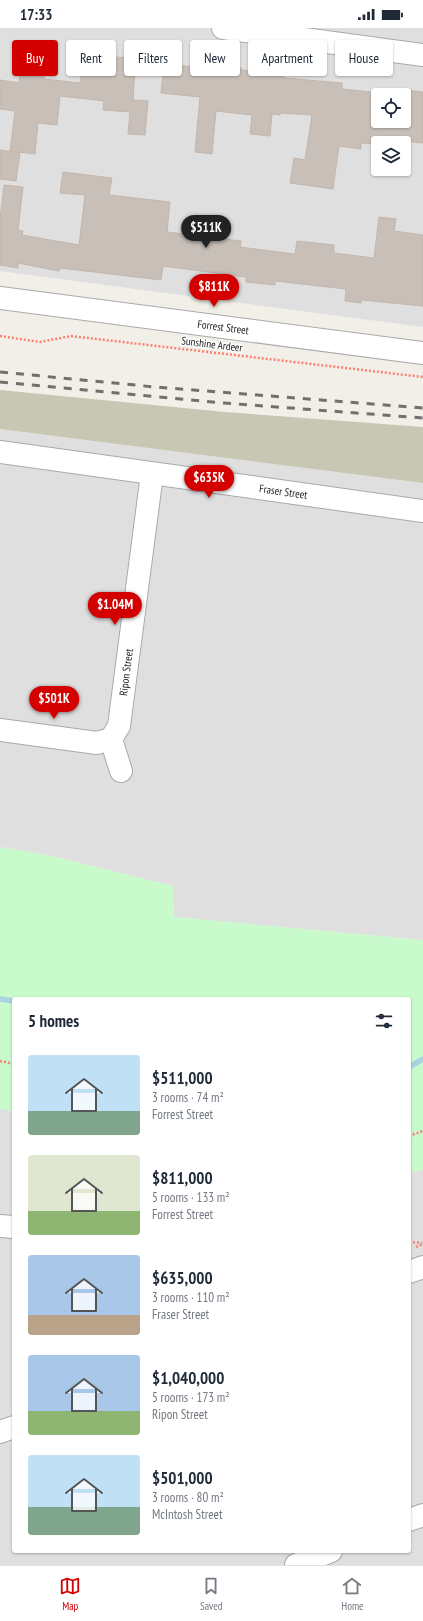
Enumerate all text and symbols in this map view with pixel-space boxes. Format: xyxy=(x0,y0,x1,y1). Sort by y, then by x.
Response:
text: 17:33 xyxy=(20,5,52,24)
chip: Buy xyxy=(12,40,58,76)
chip: Rent xyxy=(66,40,116,76)
chip: Filters xyxy=(124,40,182,76)
chip: New xyxy=(190,40,240,76)
chip: Apartment xyxy=(248,40,327,76)
chip: House xyxy=(335,40,393,76)
map controls xyxy=(371,88,411,176)
button: locate xyxy=(371,88,411,128)
button: layers xyxy=(371,136,411,176)
pin: $511K xyxy=(178,215,234,249)
text: $511K xyxy=(190,219,222,236)
pin: $811K xyxy=(186,274,242,308)
text: $811K xyxy=(198,278,230,295)
street label: Forrest Street xyxy=(197,317,250,337)
street label: Sunshine Ardeer xyxy=(181,333,243,355)
pin: $635K xyxy=(181,465,237,499)
text: $635K xyxy=(193,469,225,486)
street label: Fraser Street xyxy=(258,481,308,502)
pin: $1.04M xyxy=(82,592,148,626)
text: $1.04M xyxy=(97,596,133,613)
street label: Ripon Street xyxy=(116,648,136,697)
pin: $501K xyxy=(26,686,82,720)
text: $501K xyxy=(38,690,70,707)
text: 5 homes xyxy=(28,1010,79,1032)
icon: filters xyxy=(373,1010,395,1032)
text: $511,000 xyxy=(152,1067,213,1089)
icon: home xyxy=(60,1071,108,1119)
text: 3 rooms · 74 m² xyxy=(152,1089,224,1106)
text: Forrest Street xyxy=(152,1106,213,1123)
text: $811,000 xyxy=(152,1167,213,1189)
icon: home xyxy=(60,1171,108,1219)
text: 5 rooms · 133 m² xyxy=(152,1189,230,1206)
text: Forrest Street xyxy=(152,1206,213,1223)
text: $635,000 xyxy=(152,1267,213,1289)
icon: home xyxy=(60,1271,108,1319)
text: 3 rooms · 110 m² xyxy=(152,1289,230,1306)
text: Fraser Street xyxy=(152,1306,209,1323)
text: $1,040,000 xyxy=(152,1367,224,1389)
icon: home xyxy=(60,1371,108,1419)
text: 5 rooms · 173 m² xyxy=(152,1389,230,1406)
text: Ripon Street xyxy=(152,1406,208,1423)
text: $501,000 xyxy=(152,1467,213,1489)
icon: home xyxy=(60,1471,108,1519)
text: 3 rooms · 80 m² xyxy=(152,1489,224,1506)
text: McIntosh Street xyxy=(152,1506,223,1523)
tab: Map xyxy=(59,1575,81,1613)
tab: Saved xyxy=(200,1575,223,1613)
tab: Home xyxy=(341,1575,364,1613)

